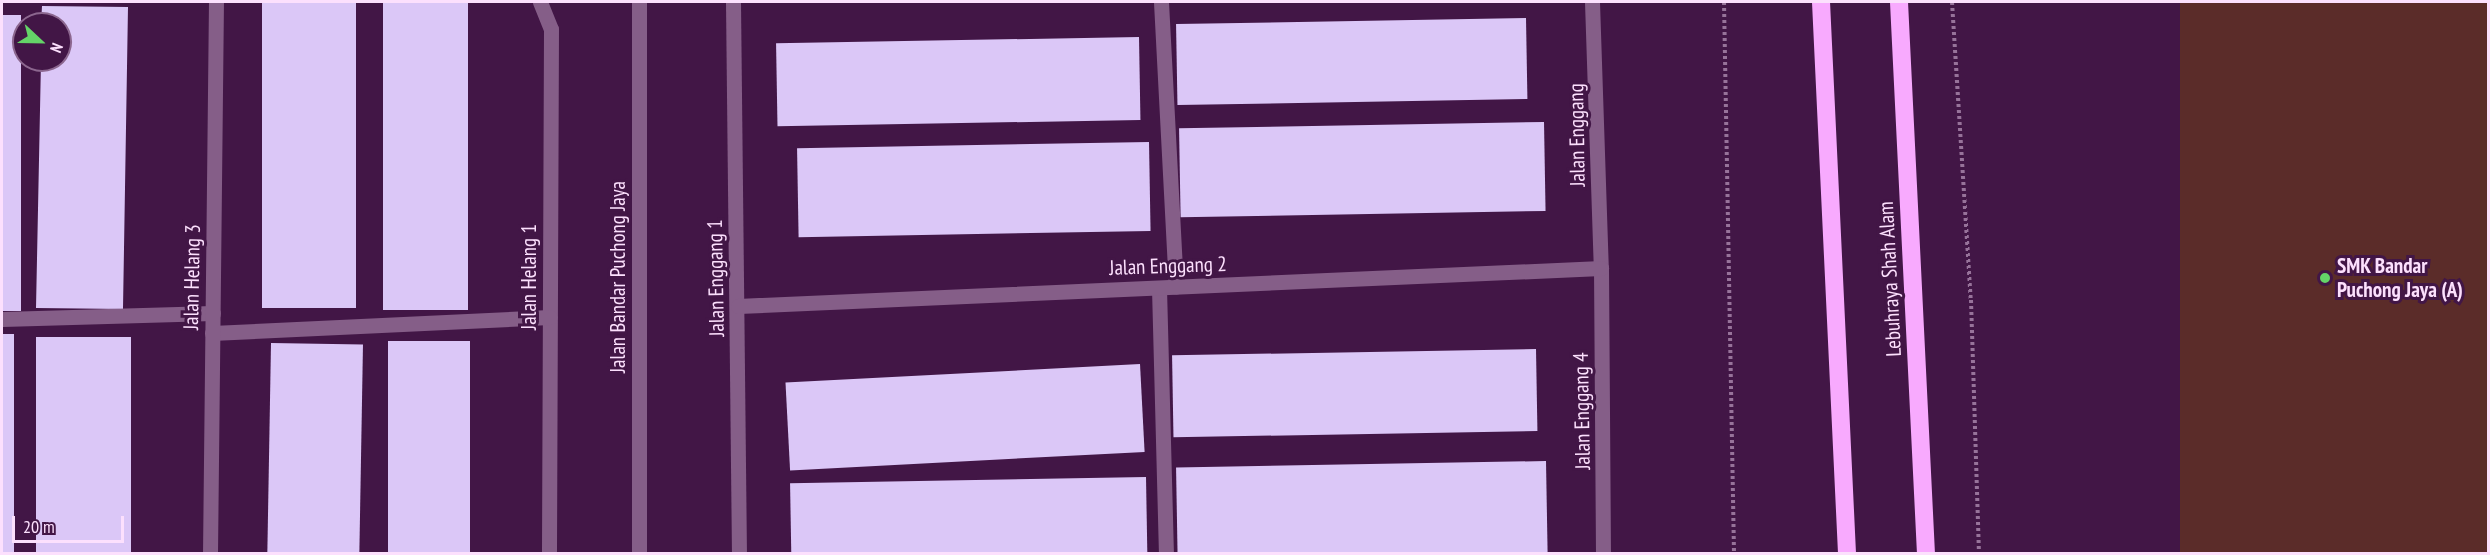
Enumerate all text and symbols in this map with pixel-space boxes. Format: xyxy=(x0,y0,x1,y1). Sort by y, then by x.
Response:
north arrow xyxy=(12,12,72,72)
text: N xyxy=(46,40,68,56)
street label: Jalan Enggang xyxy=(1563,83,1591,187)
street label: Jalan Bandar Puchong Jaya xyxy=(605,181,631,373)
street label: Lebuhraya Shah Alam xyxy=(1873,200,1907,358)
street label: Jalan Enggang 1 xyxy=(702,219,730,337)
street label: Jalan Helang 3 xyxy=(178,224,206,330)
street label: Jalan Helang 1 xyxy=(516,224,542,330)
street label: Jalan Enggang 2 xyxy=(1109,251,1227,281)
place label: SMK Bandar Puchong Jaya (A) xyxy=(2337,253,2463,303)
marker: SMK Bandar Puchong Jaya (A) xyxy=(2318,271,2332,285)
street label: Jalan Enggang 4 xyxy=(1568,352,1596,470)
scale bar xyxy=(15,504,128,542)
text: 20 m xyxy=(23,515,55,538)

